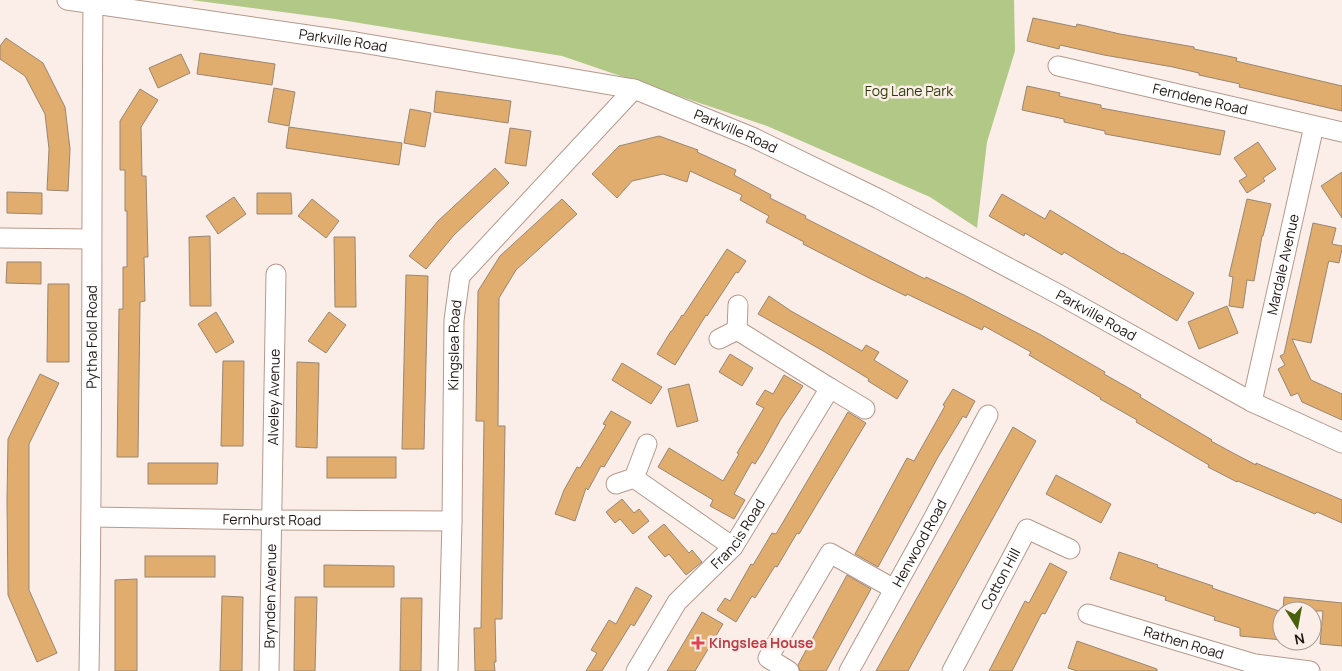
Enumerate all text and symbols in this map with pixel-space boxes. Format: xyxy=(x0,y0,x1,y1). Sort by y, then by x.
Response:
street label: Parkville Road xyxy=(298,24,389,56)
street label: Ferndene Road xyxy=(1151,78,1250,119)
park label: Fog Lane Park xyxy=(865,81,954,100)
street label: Parkville Road xyxy=(691,104,781,157)
street label: Mardale Avenue xyxy=(1262,212,1303,317)
street label: Pytha Fold Road xyxy=(82,285,101,389)
street label: Parkville Road xyxy=(1053,285,1140,345)
street label: Kingslea Road xyxy=(443,299,466,390)
street label: Alveley Avenue xyxy=(263,349,284,446)
street label: Francis Road xyxy=(706,495,769,573)
street label: Henwood Road xyxy=(887,496,951,590)
street label: Fernhurst Road xyxy=(222,509,321,529)
street label: Brynden Avenue xyxy=(259,544,280,648)
street label: Cotton Hill xyxy=(976,544,1024,613)
north arrow xyxy=(1272,601,1322,651)
street label: Rathen Road xyxy=(1142,621,1226,663)
text: N xyxy=(1293,629,1306,650)
place label: Kingslea House xyxy=(709,633,814,652)
marker: Kingslea House xyxy=(691,636,705,650)

